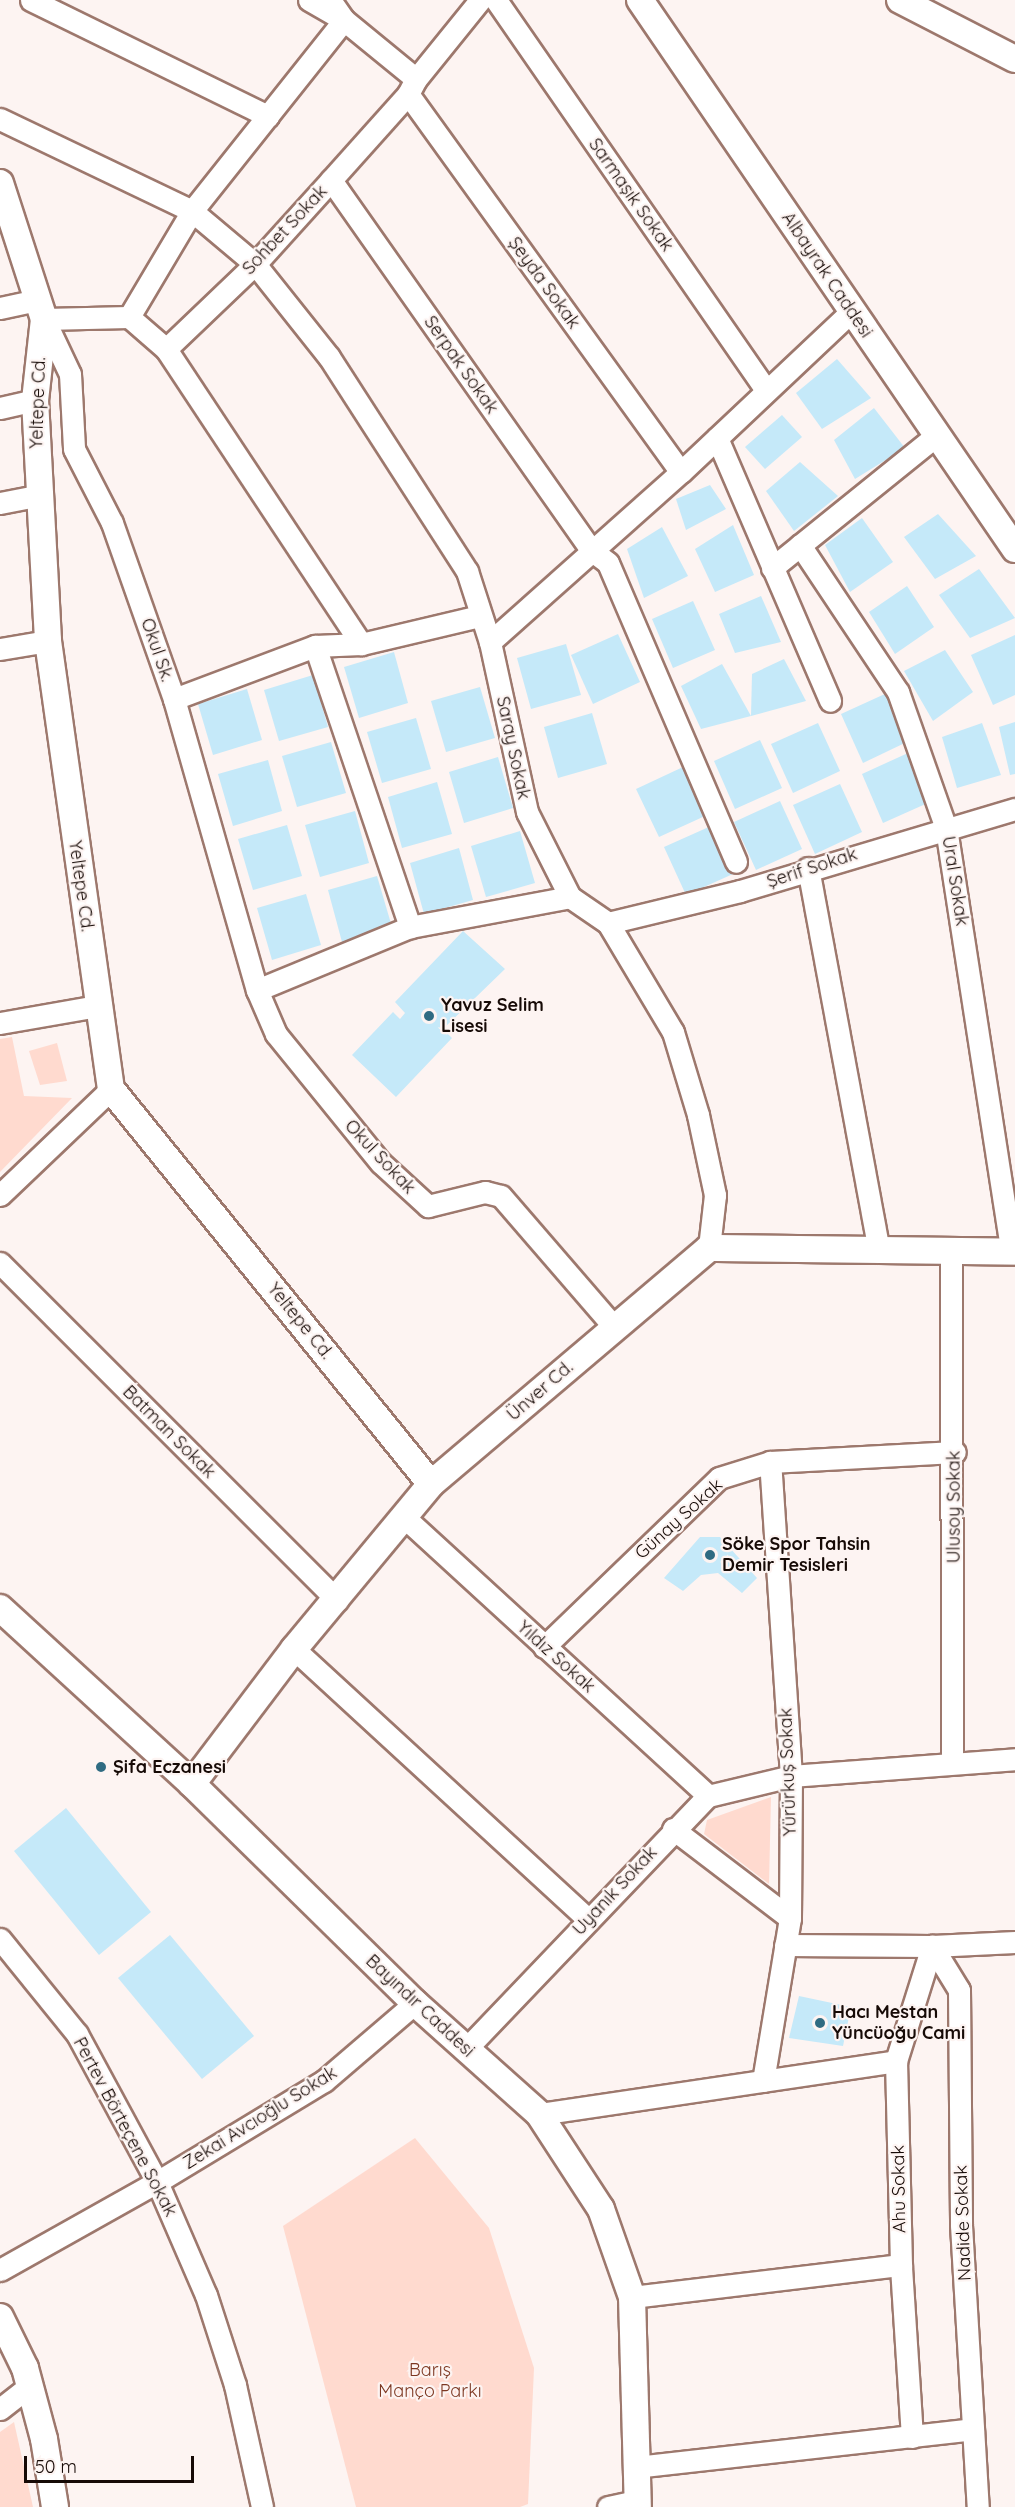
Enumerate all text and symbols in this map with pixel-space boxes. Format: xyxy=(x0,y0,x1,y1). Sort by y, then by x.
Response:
street label: Sarmaşık Sokak xyxy=(584,134,678,256)
street label: Sohbet Sokak xyxy=(238,181,332,279)
street label: Albayrak Caddesi xyxy=(777,208,877,342)
street label: Şeyda Sokak xyxy=(503,233,585,333)
street label: Serpak Sokak xyxy=(419,312,503,418)
street label: Yeltepe Cd. xyxy=(26,357,50,449)
street label: Okul Sk. xyxy=(136,615,178,685)
street label: Saray Sokak xyxy=(492,694,534,802)
street label: Ural Sokak xyxy=(937,835,973,927)
street label: Yeltepe Cd. xyxy=(64,839,98,933)
street label: Şerif Sokak xyxy=(764,843,860,893)
place label: Yavuz Selim Lisesi xyxy=(441,995,544,1038)
marker: Yavuz Selim Lisesi xyxy=(422,1009,436,1023)
street label: Okul Sokak xyxy=(340,1115,420,1199)
street label: Yeltepe Cd. xyxy=(263,1279,337,1363)
street label: Ünver Cd. xyxy=(503,1356,577,1426)
street label: Batman Sokak xyxy=(118,1381,220,1483)
street label: Ulusoy Sokak xyxy=(943,1451,965,1563)
street label: Günay Sokak xyxy=(631,1474,727,1564)
place label: Söke Spor Tahsin Demir Tesisleri xyxy=(722,1534,871,1576)
marker: Söke Spor Tahsin Demir Tesisleri xyxy=(703,1548,717,1562)
street label: Yıldız Sokak xyxy=(513,1616,599,1698)
street label: Yürürkuş Sokak xyxy=(775,1708,801,1836)
place label: Şifa Eczanesi xyxy=(113,1756,226,1778)
marker: Şifa Eczanesi xyxy=(94,1760,108,1774)
street label: Uyanık Sokak xyxy=(568,1842,662,1940)
street label: Bayındır Caddesi xyxy=(361,1950,479,2062)
place label: Hacı Mestan Yüncüoğu Cami xyxy=(832,2002,965,2044)
marker: Hacı Mestan Yüncüoğu Cami xyxy=(813,2016,827,2030)
street label: Pertev Börteçene Sokak xyxy=(69,2034,181,2220)
street label: Zekai Avcıoğlu Sokak xyxy=(179,2062,341,2174)
street label: Ahu Sokak xyxy=(887,2145,911,2233)
street label: Nadide Sokak xyxy=(950,2165,976,2281)
park label: Barış Manço Parkı xyxy=(378,2360,482,2402)
scale bar xyxy=(27,2444,196,2482)
text: 50 m xyxy=(35,2455,77,2478)

